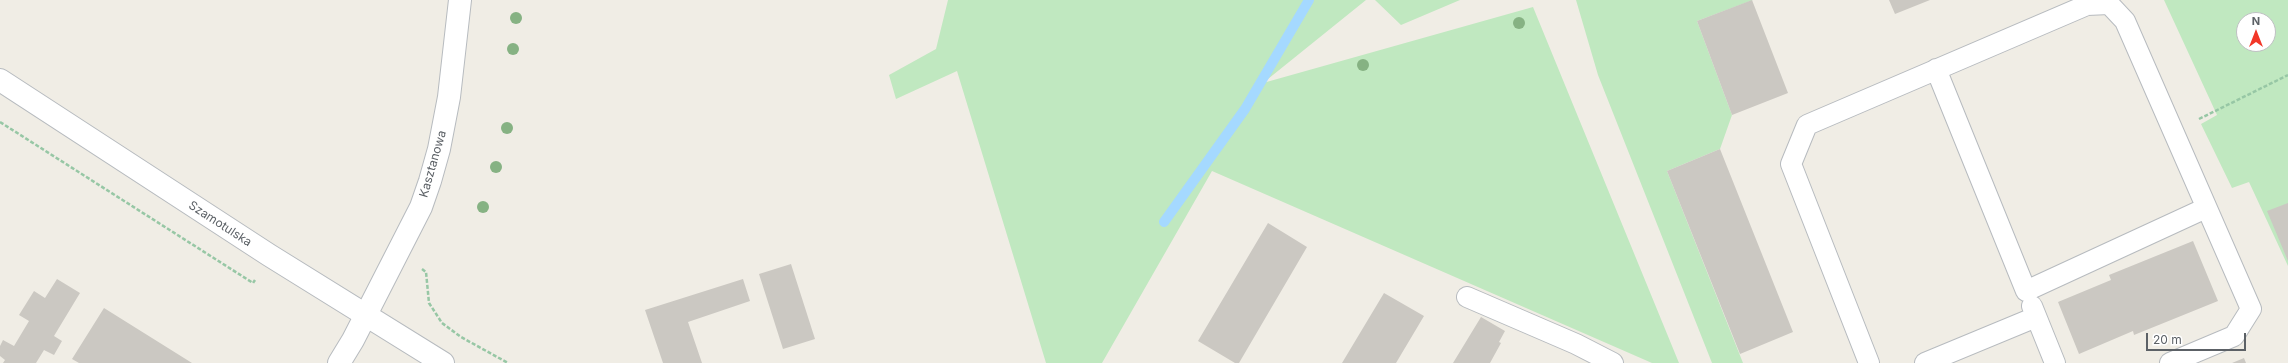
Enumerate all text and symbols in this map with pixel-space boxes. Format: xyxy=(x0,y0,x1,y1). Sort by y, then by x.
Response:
north arrow xyxy=(2236,12,2276,52)
text: N xyxy=(2252,14,2260,28)
street label: Kasztanowa xyxy=(417,129,449,199)
street label: Szamotulska xyxy=(186,198,254,250)
scale bar xyxy=(2148,325,2248,351)
text: 20 m xyxy=(2153,332,2182,347)

